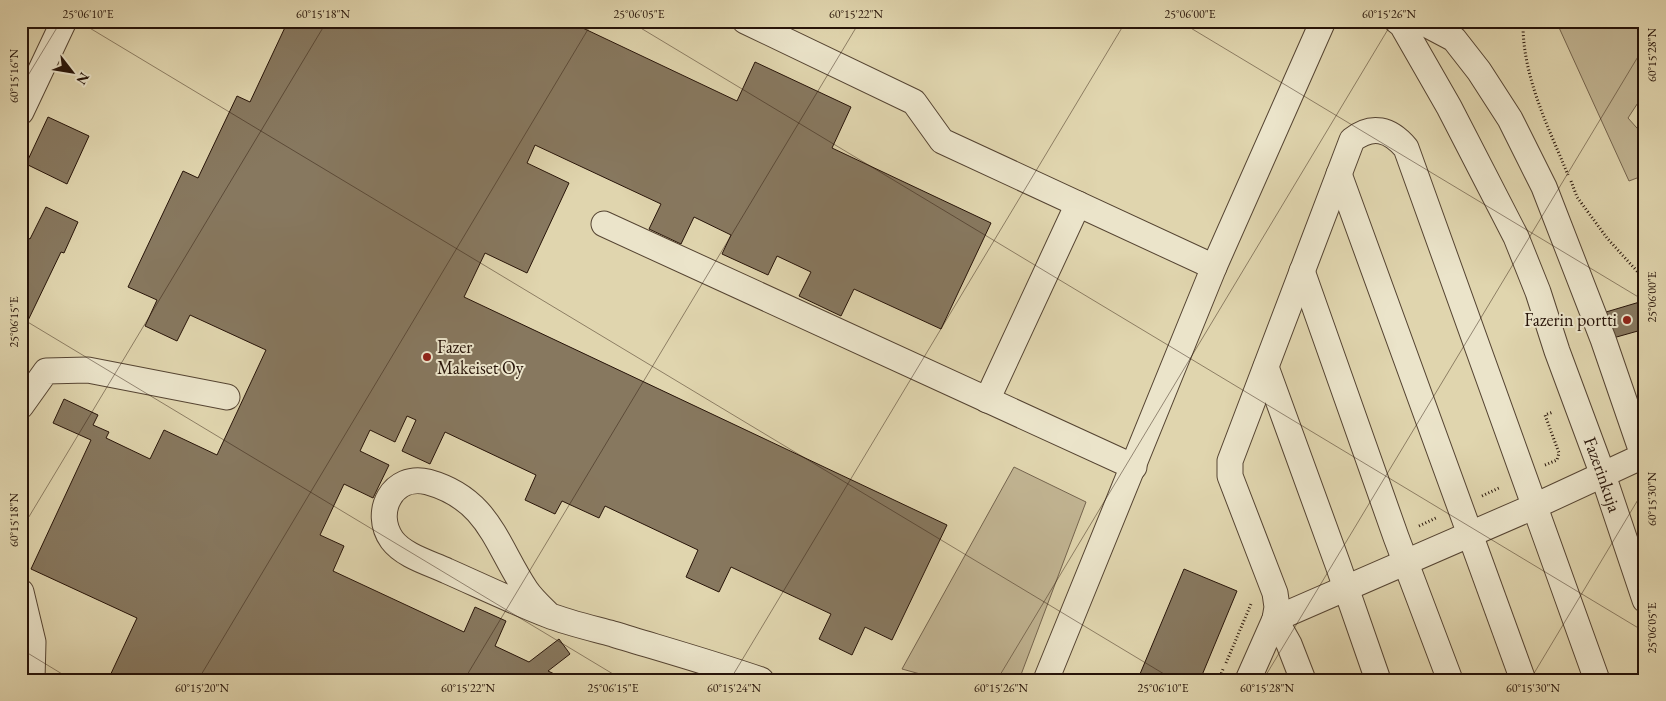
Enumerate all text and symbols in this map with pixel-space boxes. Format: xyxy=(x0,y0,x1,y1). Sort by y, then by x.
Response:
text: 25°06'10"E xyxy=(62,6,114,22)
text: 60°15'18"N xyxy=(296,6,350,22)
text: 25°06'05"E xyxy=(613,6,665,22)
text: 60°15'22"N xyxy=(829,6,883,22)
text: 25°06'00"E xyxy=(1164,6,1216,22)
text: 60°15'26"N xyxy=(1362,6,1416,22)
text: 60°15'28"N xyxy=(1644,28,1660,82)
north arrow xyxy=(48,48,98,98)
text: 60°15'16"N xyxy=(6,49,22,103)
text: N xyxy=(72,69,94,89)
text: 25°06'00"E xyxy=(1644,271,1660,323)
text: 25°06'15"E xyxy=(6,296,22,348)
place label: Fazerin portti xyxy=(1524,308,1618,331)
marker: Fazerin portti xyxy=(1621,314,1633,326)
place label: Fazer Makeiset Oy xyxy=(437,335,524,379)
marker: Fazer Makeiset Oy xyxy=(421,351,433,363)
street label: Fazerinkuja xyxy=(1579,433,1627,516)
text: 60°15'30"N xyxy=(1644,472,1660,526)
text: 60°15'18"N xyxy=(6,493,22,547)
text: 25°06'05"E xyxy=(1644,602,1660,654)
text: 60°15'20"N xyxy=(175,680,229,696)
text: 60°15'22"N xyxy=(441,680,495,696)
text: 25°06'15"E xyxy=(587,680,639,696)
text: 60°15'24"N xyxy=(707,680,761,696)
text: 60°15'26"N xyxy=(974,680,1028,696)
text: 25°06'10"E xyxy=(1137,680,1189,696)
text: 60°15'28"N xyxy=(1240,680,1294,696)
text: 60°15'30"N xyxy=(1506,680,1560,696)

